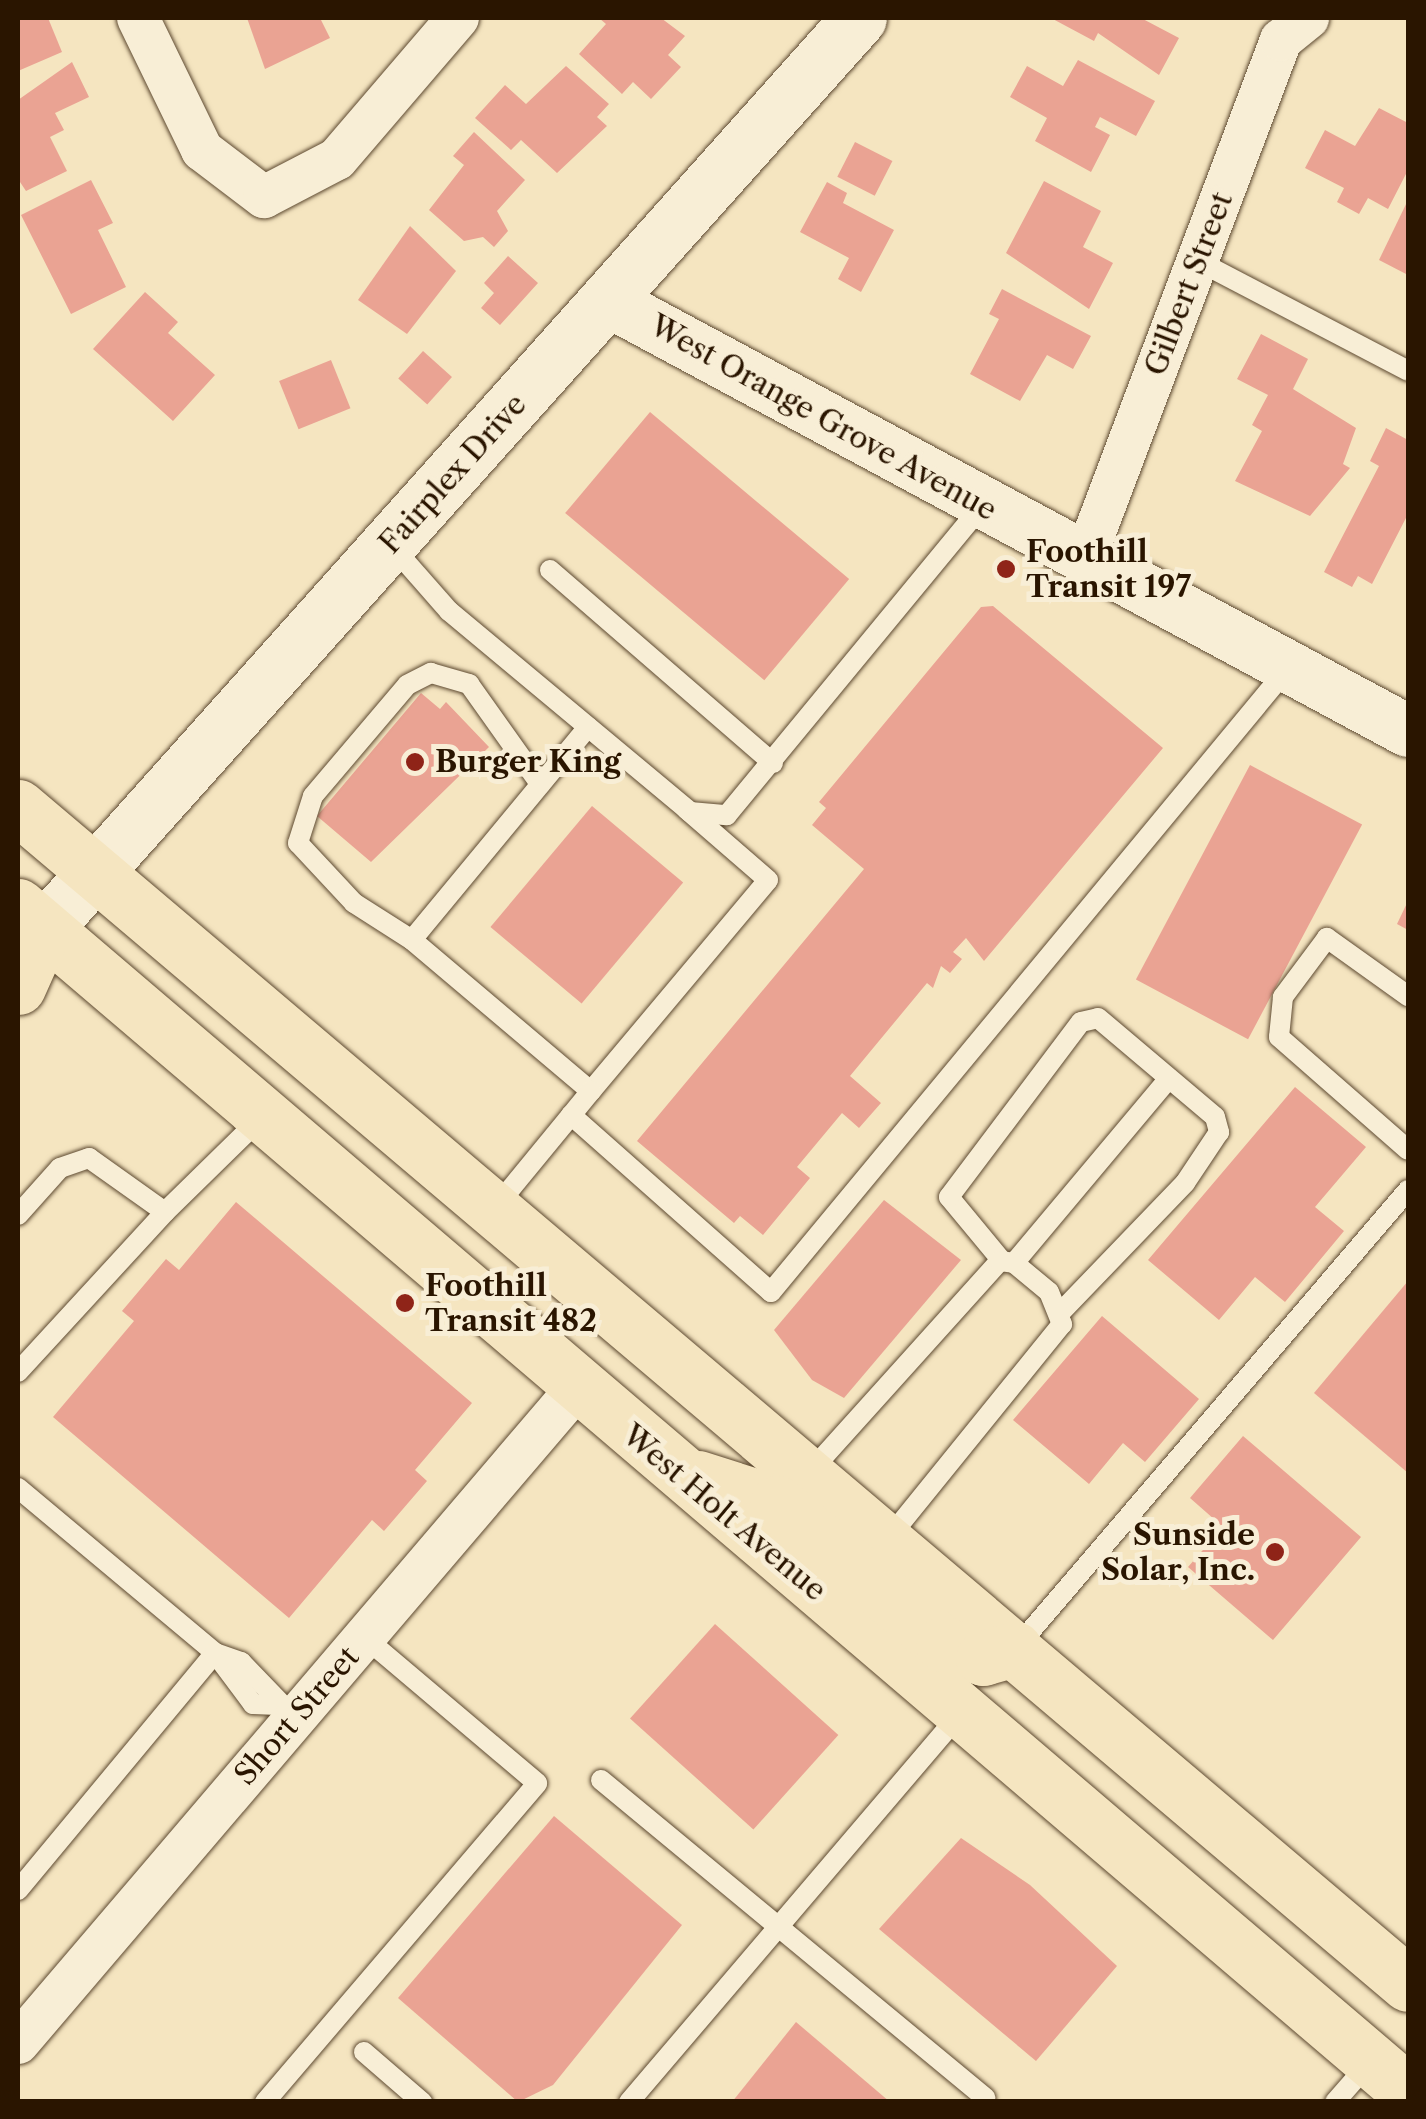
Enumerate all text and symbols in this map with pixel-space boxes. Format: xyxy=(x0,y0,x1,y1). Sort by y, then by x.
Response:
street label: Gilbert Street xyxy=(1138,187,1240,381)
street label: West Orange Grove Avenue xyxy=(643,307,1003,529)
street label: Fairplex Drive xyxy=(372,387,534,561)
place label: Foothill Transit 197 xyxy=(1026,534,1191,604)
marker: Foothill Transit 197 xyxy=(995,558,1017,580)
place label: Burger King xyxy=(435,744,621,780)
marker: Burger King xyxy=(404,751,426,773)
place label: Foothill Transit 482 xyxy=(425,1268,597,1338)
marker: Foothill Transit 482 xyxy=(394,1292,416,1314)
street label: West Holt Avenue xyxy=(614,1417,834,1609)
place label: Sunside Solar, Inc. xyxy=(1101,1517,1255,1588)
marker: Sunside Solar, Inc. xyxy=(1264,1541,1286,1563)
street label: Short Street xyxy=(227,1640,367,1792)

